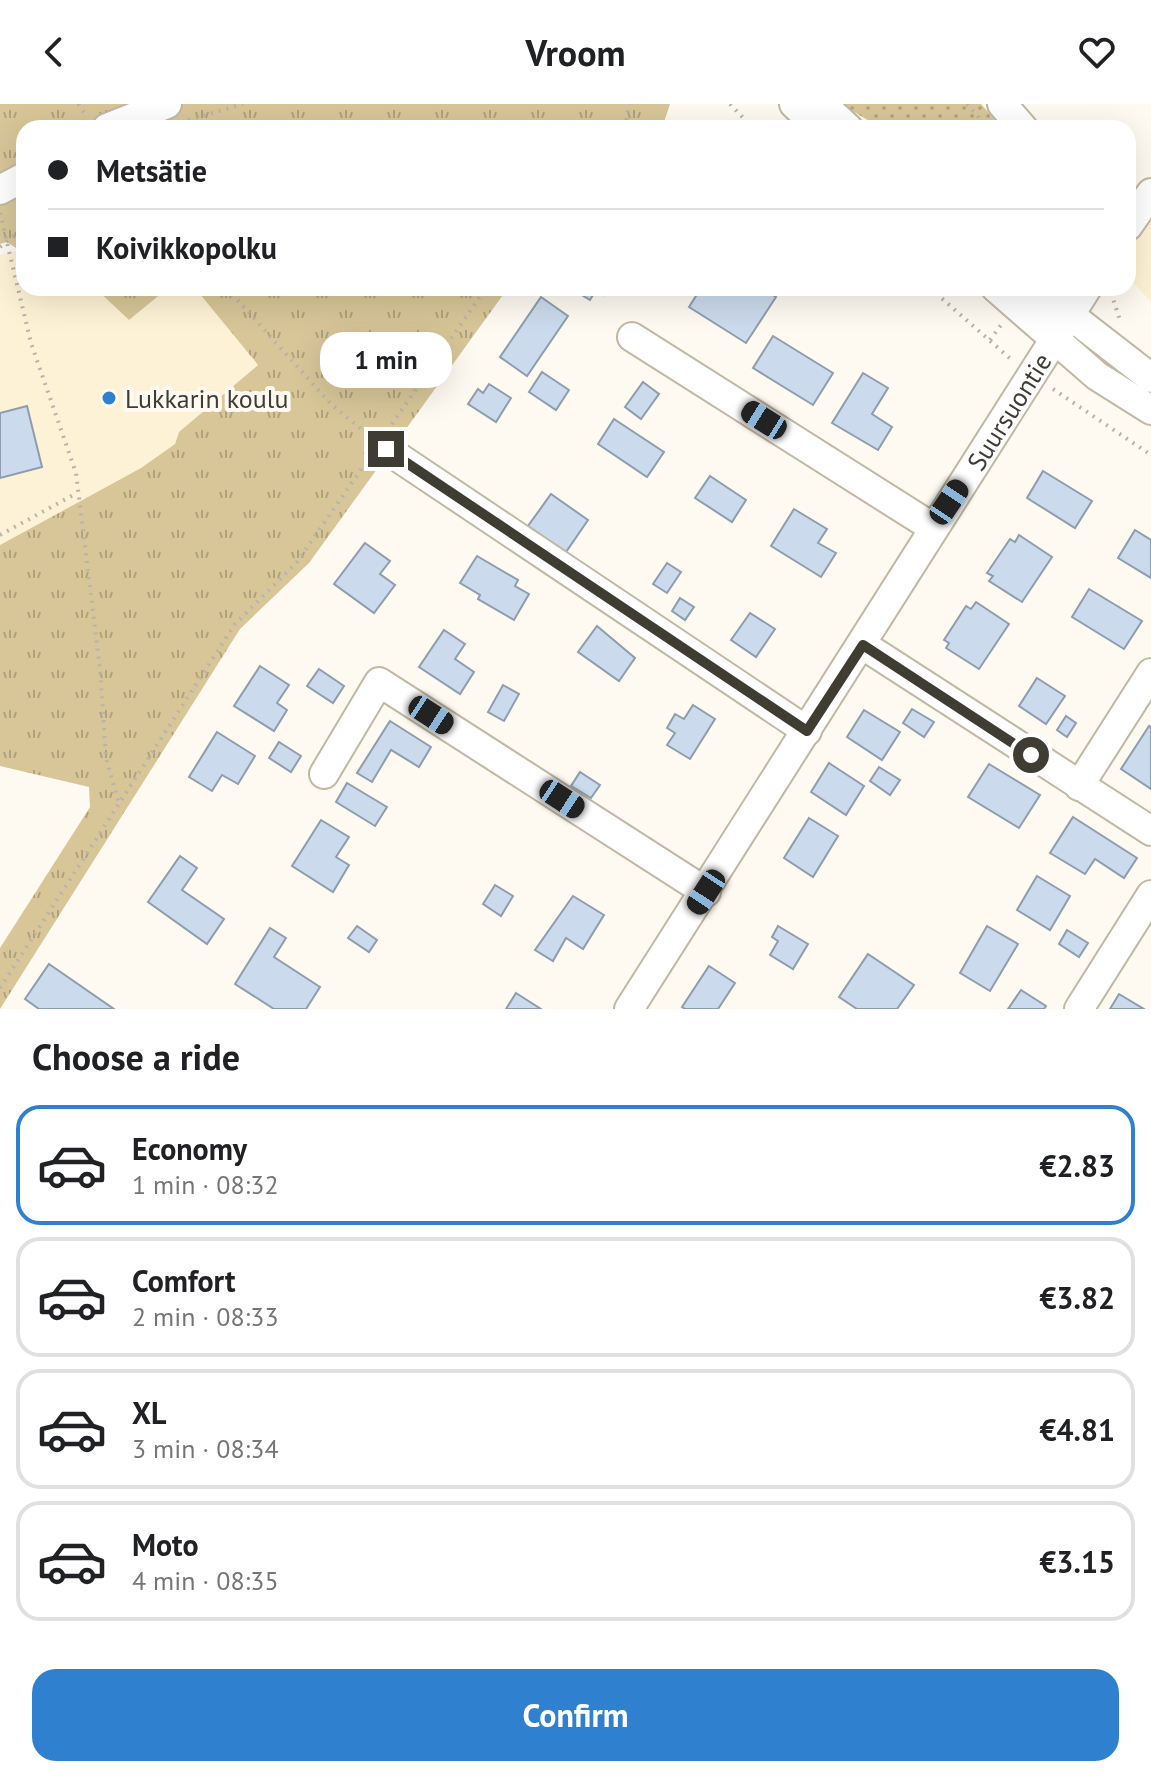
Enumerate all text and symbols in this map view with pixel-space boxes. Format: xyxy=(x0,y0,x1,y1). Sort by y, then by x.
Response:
text: Vroom xyxy=(526,29,625,76)
icon: back xyxy=(32,30,76,74)
icon: heart xyxy=(1075,30,1119,74)
text: Metsätie xyxy=(96,151,207,190)
text: Koivikkopolku xyxy=(96,228,277,267)
callout: 1 min xyxy=(320,333,452,389)
text: 1 min xyxy=(354,343,418,376)
street label: Suursuontie xyxy=(959,346,1058,476)
place label: Lukkarin koulu xyxy=(125,382,288,415)
marker: Lukkarin koulu xyxy=(100,389,118,407)
car xyxy=(737,397,791,443)
route end xyxy=(368,431,404,467)
car xyxy=(926,475,972,529)
car xyxy=(404,692,458,738)
route start xyxy=(1013,737,1049,773)
car xyxy=(535,776,589,822)
car xyxy=(683,865,729,919)
text: Choose a ride xyxy=(32,1033,240,1080)
icon: car xyxy=(36,1129,108,1201)
text: Economy xyxy=(132,1129,247,1168)
text: €2.83 xyxy=(1040,1146,1115,1185)
text: 1 min · 08:32 xyxy=(132,1168,279,1201)
icon: car xyxy=(36,1261,108,1333)
text: Comfort xyxy=(132,1261,235,1300)
text: €3.82 xyxy=(1040,1278,1115,1317)
text: 2 min · 08:33 xyxy=(132,1300,279,1333)
icon: car xyxy=(36,1393,108,1465)
text: XL xyxy=(132,1393,166,1432)
text: €4.81 xyxy=(1040,1410,1115,1449)
text: 3 min · 08:34 xyxy=(132,1432,279,1465)
icon: car xyxy=(36,1525,108,1597)
text: Moto xyxy=(132,1525,199,1564)
text: €3.15 xyxy=(1040,1542,1115,1581)
text: 4 min · 08:35 xyxy=(132,1564,279,1597)
button: Confirm xyxy=(32,1669,1119,1761)

